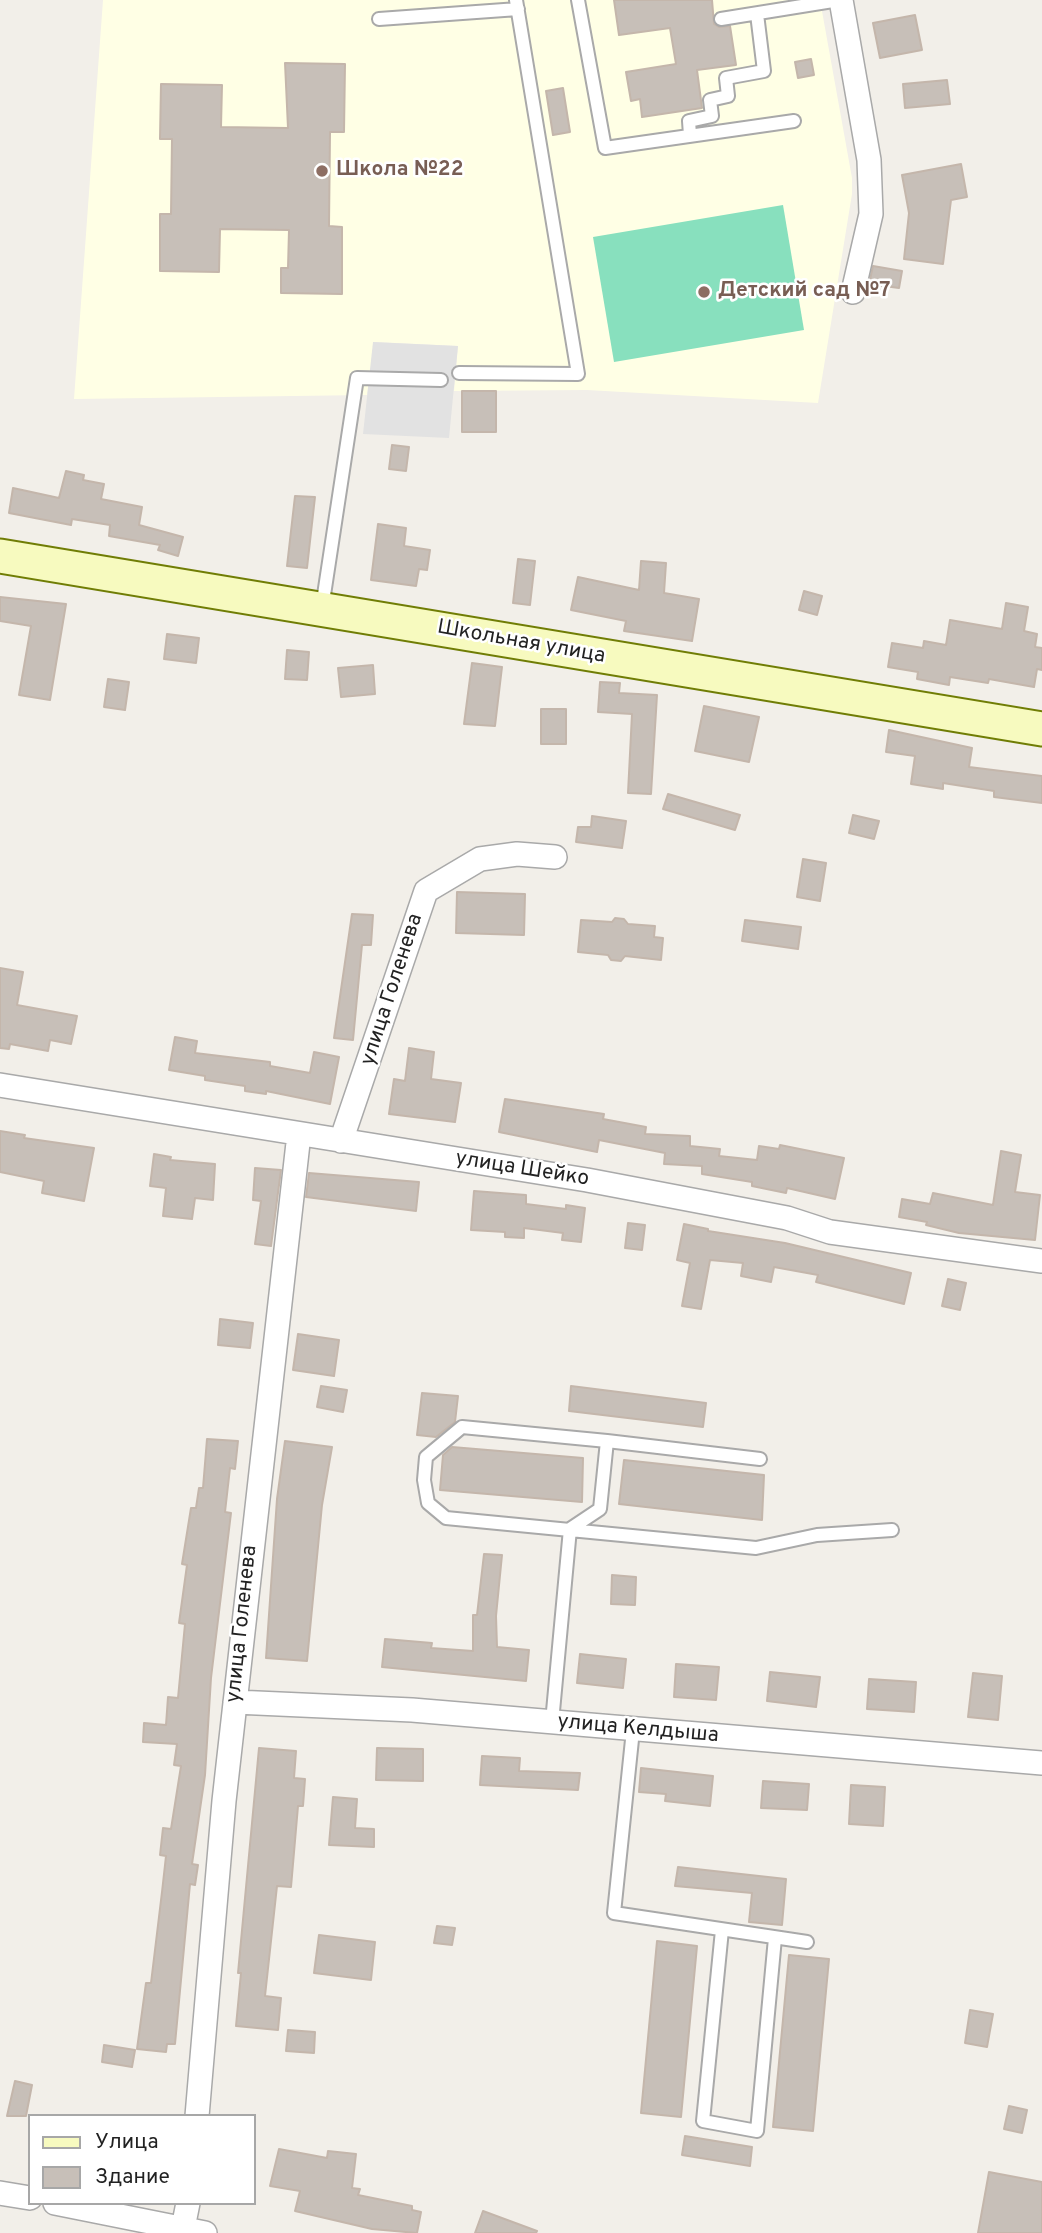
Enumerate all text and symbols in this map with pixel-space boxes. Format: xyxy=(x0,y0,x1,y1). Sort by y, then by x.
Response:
place label: Школа №22 xyxy=(336,158,463,184)
marker: Школа №22 xyxy=(314,163,330,179)
place label: Детский сад №7 xyxy=(718,279,891,305)
marker: Детский сад №7 xyxy=(696,284,712,300)
street label: Школьная улица xyxy=(435,616,607,670)
street label: улица Голенева xyxy=(357,911,429,1069)
street label: улица Шейко xyxy=(453,1147,591,1193)
street label: улица Голенева xyxy=(222,1544,264,1704)
street label: улица Келдыша xyxy=(556,1710,720,1750)
legend xyxy=(28,2114,256,2205)
text: Улица xyxy=(95,2129,159,2156)
text: Здание xyxy=(95,2164,170,2191)

